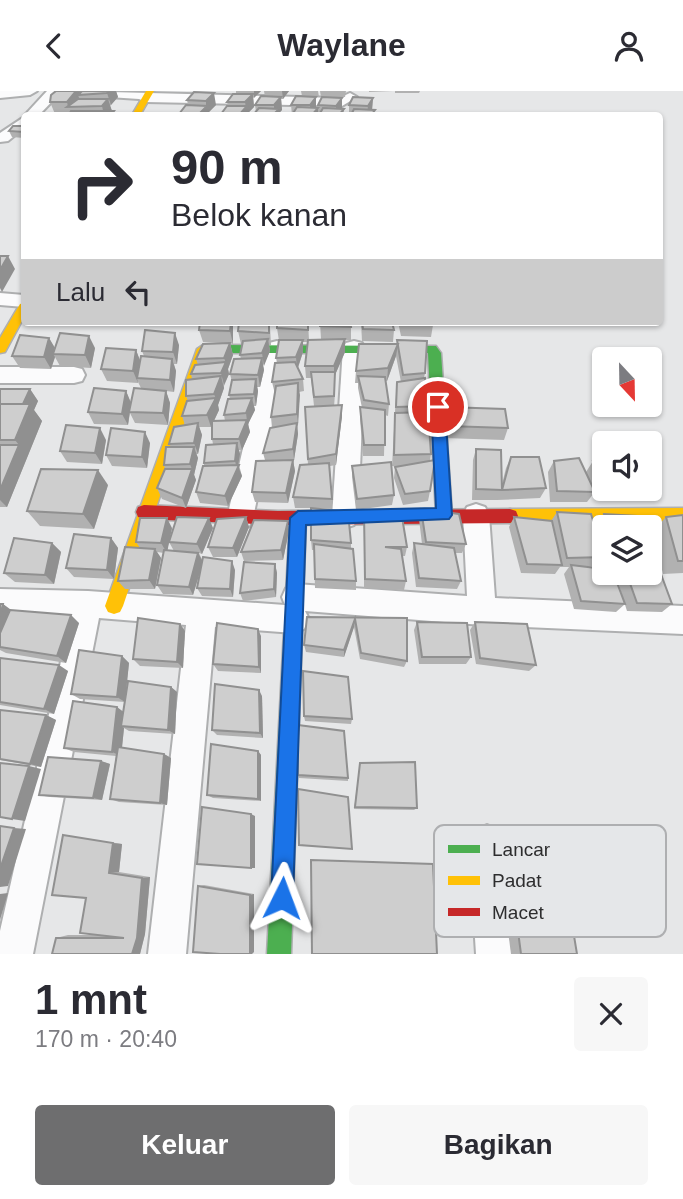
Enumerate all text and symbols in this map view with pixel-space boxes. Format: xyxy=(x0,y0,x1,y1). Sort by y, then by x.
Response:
icon: back xyxy=(35,27,73,65)
text: Waylane xyxy=(277,27,406,63)
icon: person xyxy=(610,27,648,65)
icon: right xyxy=(56,140,147,231)
text: 90 m xyxy=(171,140,283,194)
text: Belok kanan xyxy=(171,197,347,233)
icon: left xyxy=(119,273,157,311)
text: Lalu xyxy=(56,277,105,307)
north arrow xyxy=(592,347,662,417)
map controls xyxy=(592,347,662,585)
pin xyxy=(408,377,468,437)
icon: arrive xyxy=(419,388,457,426)
button: sound xyxy=(592,431,662,501)
button: layers xyxy=(592,515,662,585)
legend xyxy=(434,825,666,937)
text: Lancar xyxy=(492,839,551,860)
position arrow xyxy=(245,861,319,935)
text: Padat xyxy=(492,870,542,891)
text: Macet xyxy=(492,902,544,923)
text: 1 mnt xyxy=(35,976,147,1023)
button: close xyxy=(574,977,648,1051)
text: 170 m · 20:40 xyxy=(35,1026,177,1052)
button: Keluar xyxy=(35,1105,335,1185)
button: Bagikan xyxy=(349,1105,648,1185)

